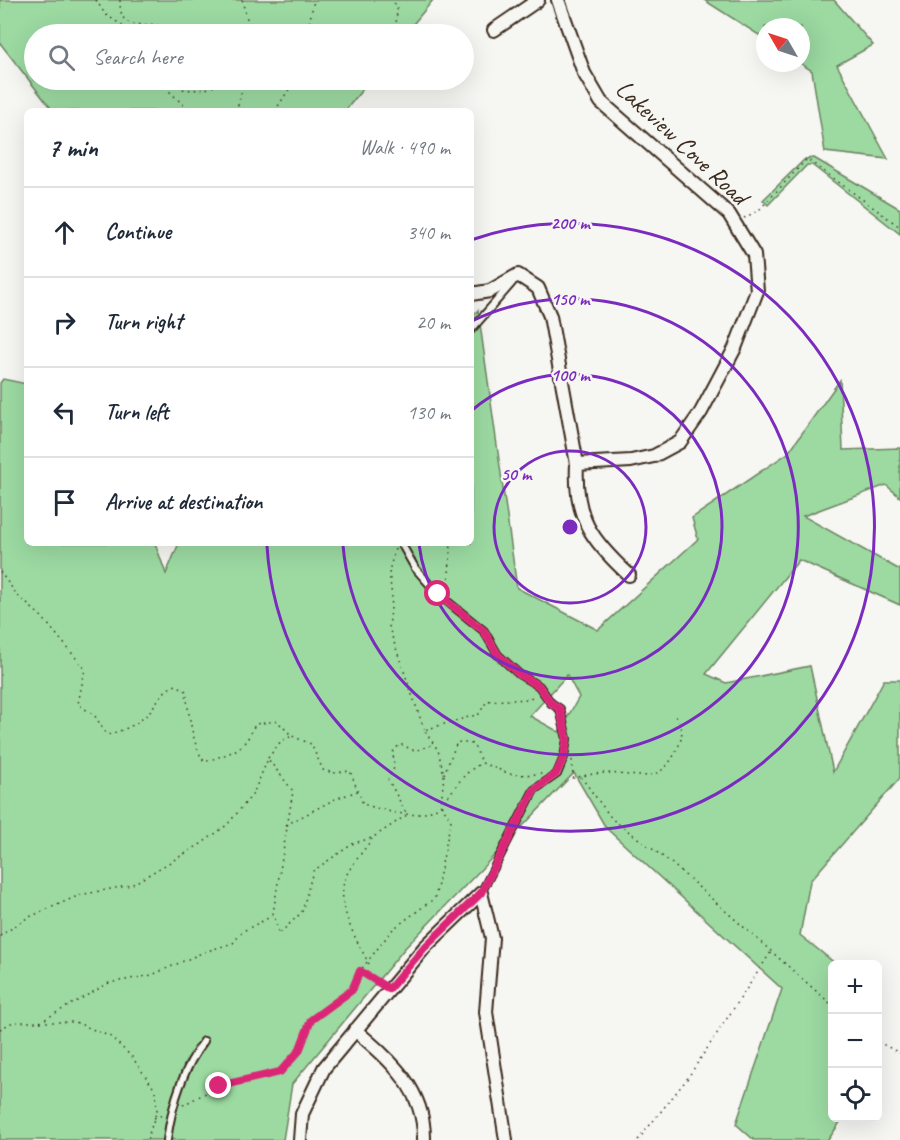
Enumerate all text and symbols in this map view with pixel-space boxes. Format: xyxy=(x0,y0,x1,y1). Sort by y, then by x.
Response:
north arrow xyxy=(756,18,810,72)
search box xyxy=(24,24,474,90)
icon: search xyxy=(45,41,78,74)
text: Search here xyxy=(93,43,183,71)
street label: Lakeview Cove Road xyxy=(609,72,758,214)
text: 7 min xyxy=(48,131,98,164)
text: Walk · 490 m xyxy=(360,135,450,160)
text: 200 m xyxy=(551,212,591,234)
icon: ahead xyxy=(48,216,81,249)
text: Continue xyxy=(105,218,171,246)
text: 340 m xyxy=(407,220,450,245)
text: 150 m xyxy=(551,288,591,310)
icon: right xyxy=(48,306,81,339)
text: Turn right xyxy=(105,308,182,336)
text: 20 m xyxy=(416,310,450,335)
text: 100 m xyxy=(551,364,591,386)
icon: left xyxy=(48,396,81,429)
text: Turn left xyxy=(105,398,169,426)
text: 130 m xyxy=(407,400,450,425)
text: 50 m xyxy=(501,463,533,485)
icon: arrive xyxy=(48,486,81,519)
text: Arrive at destination xyxy=(105,488,262,516)
centre of rings xyxy=(560,517,580,537)
route start xyxy=(424,580,450,606)
map controls xyxy=(828,960,882,1122)
button: + xyxy=(828,960,882,1014)
button: − xyxy=(828,1014,882,1068)
button: locate xyxy=(828,1068,882,1122)
route end xyxy=(205,1072,231,1098)

